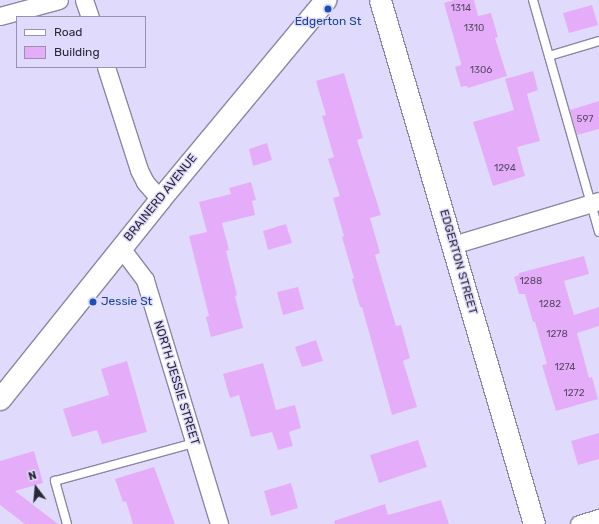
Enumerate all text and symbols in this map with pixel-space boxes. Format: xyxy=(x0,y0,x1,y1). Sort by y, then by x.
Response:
house number: 1314 xyxy=(451,3,471,15)
marker: Edgerton St xyxy=(323,4,333,14)
place label: Edgerton St xyxy=(295,15,361,29)
legend xyxy=(16,16,146,68)
house number: 1310 xyxy=(464,23,484,35)
text: Road xyxy=(54,25,82,39)
text: Building xyxy=(54,45,100,59)
house number: 1306 xyxy=(470,65,492,77)
house number: 597 xyxy=(577,114,593,126)
street label: BRAINERD AVENUE xyxy=(121,151,201,245)
house number: 1294 xyxy=(494,163,516,175)
street label: EDGERTON STREET xyxy=(436,208,480,316)
house number: 1288 xyxy=(520,276,542,288)
place label: Jessie St xyxy=(101,295,152,309)
marker: Jessie St xyxy=(88,297,98,307)
house number: 1282 xyxy=(539,299,561,311)
street label: NORTH JESSIE STREET xyxy=(150,319,202,447)
house number: 1278 xyxy=(546,329,568,341)
house number: 1274 xyxy=(554,362,576,374)
house number: 1272 xyxy=(563,388,585,400)
north arrow xyxy=(16,468,56,508)
text: N xyxy=(27,469,38,483)

